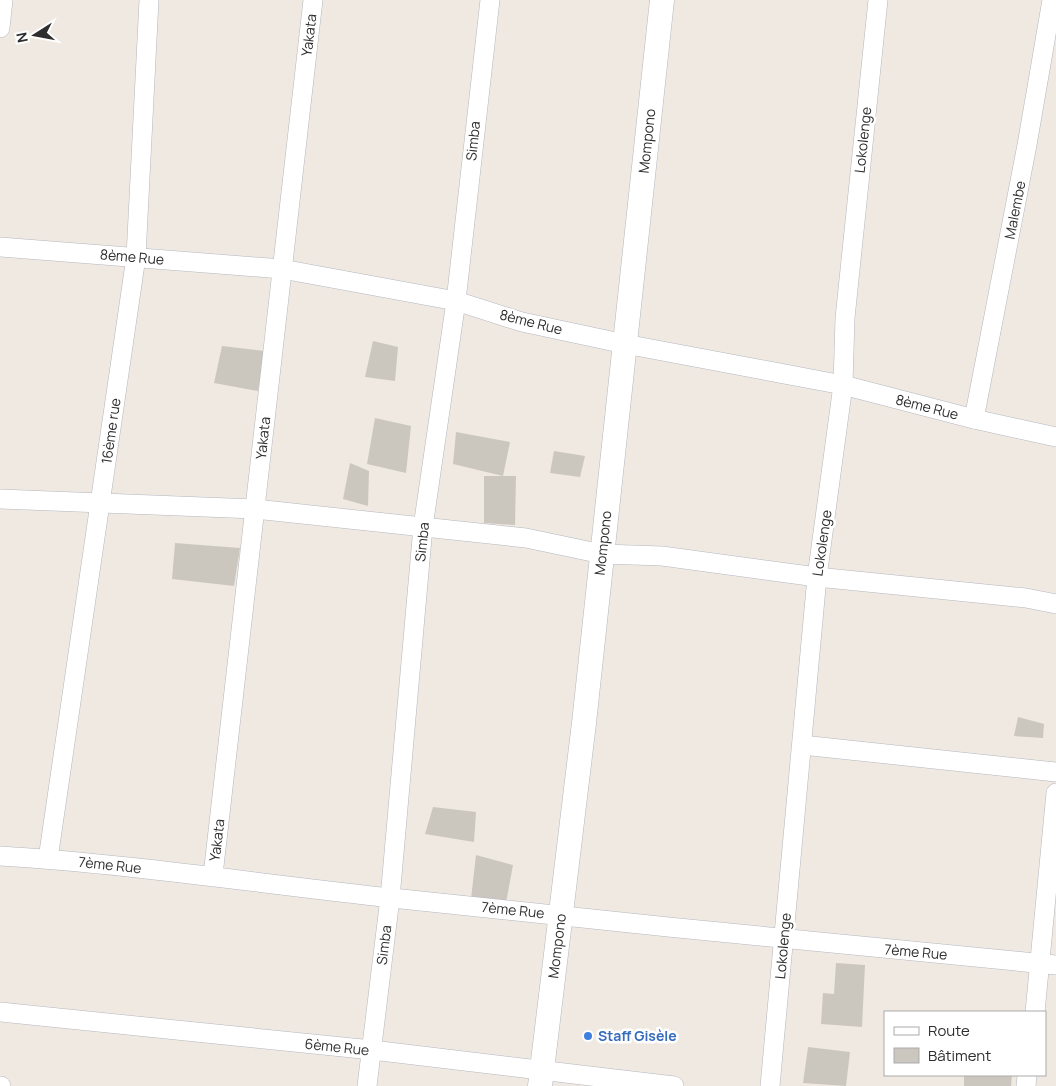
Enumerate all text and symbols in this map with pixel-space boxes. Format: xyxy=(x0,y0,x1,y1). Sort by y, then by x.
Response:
north arrow xyxy=(10,10,60,60)
street label: Yakata xyxy=(296,13,321,57)
text: N xyxy=(11,31,32,44)
street label: Lokolenge xyxy=(850,106,875,174)
street label: Mompono xyxy=(634,108,659,174)
street label: Simba xyxy=(461,120,484,162)
street label: Malembe xyxy=(1000,179,1029,241)
street label: 8ème Rue xyxy=(99,244,165,269)
street label: 8ème Rue xyxy=(498,305,565,339)
street label: 8ème Rue xyxy=(894,390,961,424)
street label: 16ème rue xyxy=(96,397,125,465)
street label: Yakata xyxy=(251,416,274,460)
street label: Lokolenge xyxy=(807,509,836,577)
street label: Mompono xyxy=(590,510,615,576)
street label: Simba xyxy=(410,521,433,563)
street label: Yakata xyxy=(204,818,229,862)
street label: 7ème Rue xyxy=(78,852,142,877)
street label: 7ème Rue xyxy=(481,897,545,922)
street label: Lokolenge xyxy=(770,912,795,980)
street label: Mompono xyxy=(543,913,570,979)
street label: Simba xyxy=(372,924,395,966)
street label: 7ème Rue xyxy=(884,939,948,964)
legend xyxy=(884,1011,1046,1076)
text: Route xyxy=(928,1020,970,1041)
place label: Staff Gisèle xyxy=(598,1026,677,1045)
marker: Staff Gisèle xyxy=(582,1030,594,1042)
street label: 6ème Rue xyxy=(304,1034,370,1059)
text: Bâtiment xyxy=(928,1045,991,1066)

